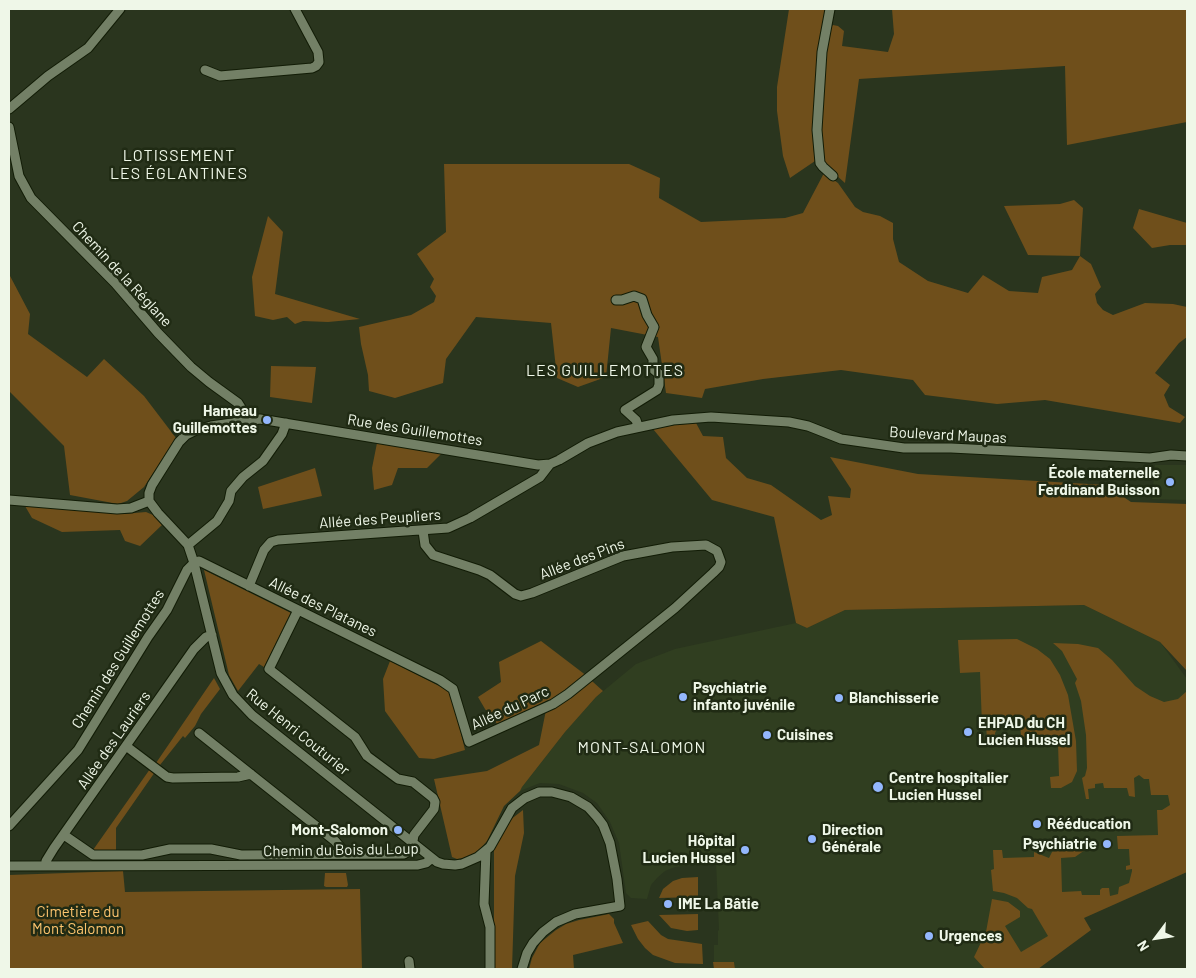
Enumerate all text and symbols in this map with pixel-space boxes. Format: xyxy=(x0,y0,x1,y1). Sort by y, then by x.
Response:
district label: LOTISSEMENT LES ÉGLANTINES xyxy=(108,146,250,184)
street label: Chemin de la Réglane xyxy=(68,217,176,331)
district label: LES GUILLEMOTTES xyxy=(524,361,686,381)
place label: Hameau Guillemottes xyxy=(173,402,257,437)
street label: Rue des Guillemottes xyxy=(346,410,484,450)
marker: Hameau Guillemottes xyxy=(261,414,273,426)
street label: Boulevard Maupas xyxy=(889,423,1007,447)
place label: École maternelle Ferdinand Buisson xyxy=(1038,464,1160,499)
marker: École maternelle Ferdinand Buisson xyxy=(1164,476,1176,488)
street label: Allée des Peupliers xyxy=(318,506,442,532)
street label: Allée des Pins xyxy=(537,535,627,583)
street label: Allée des Platanes xyxy=(266,573,380,641)
street label: Chemin des Guillemottes xyxy=(68,586,168,732)
place label: Psychiatrie infanto juvénile xyxy=(693,679,795,714)
street label: Allée du Parc xyxy=(468,682,552,734)
street label: Rue Henri Couturier xyxy=(243,685,353,779)
street label: Allée des Lauriers xyxy=(74,688,154,792)
place label: Blanchisserie xyxy=(849,689,939,707)
marker: Psychiatrie infanto juvénile xyxy=(677,691,689,703)
marker: Blanchisserie xyxy=(833,692,845,704)
place label: EHPAD du CH Lucien Hussel xyxy=(978,714,1070,749)
place label: Cuisines xyxy=(777,726,833,744)
marker: EHPAD du CH Lucien Hussel xyxy=(962,726,974,738)
marker: Cuisines xyxy=(761,729,773,741)
district label: MONT-SALOMON xyxy=(576,738,708,758)
place label: Centre hospitalier Lucien Hussel xyxy=(889,769,1008,804)
marker: Centre hospitalier Lucien Hussel xyxy=(871,780,885,794)
place label: Rééducation xyxy=(1047,815,1131,833)
marker: Rééducation xyxy=(1031,818,1043,830)
place label: Mont-Salomon xyxy=(291,821,388,839)
place label: Direction Générale xyxy=(822,821,883,856)
marker: Mont-Salomon xyxy=(392,824,404,836)
place label: Hôpital Lucien Hussel xyxy=(643,832,735,867)
marker: Direction Générale xyxy=(806,833,818,845)
place label: Psychiatrie xyxy=(1023,835,1097,853)
marker: Psychiatrie xyxy=(1101,838,1113,850)
street label: Chemin du Bois du Loup xyxy=(263,840,419,860)
marker: Hôpital Lucien Hussel xyxy=(739,844,751,856)
place label: IME La Bâtie xyxy=(678,895,759,913)
marker: IME La Bâtie xyxy=(662,898,674,910)
park label: Cimetière du Mont Salomon xyxy=(32,903,124,938)
north arrow xyxy=(1131,913,1181,963)
place label: Urgences xyxy=(939,927,1002,945)
marker: Urgences xyxy=(923,930,935,942)
text: N xyxy=(1133,938,1152,954)

